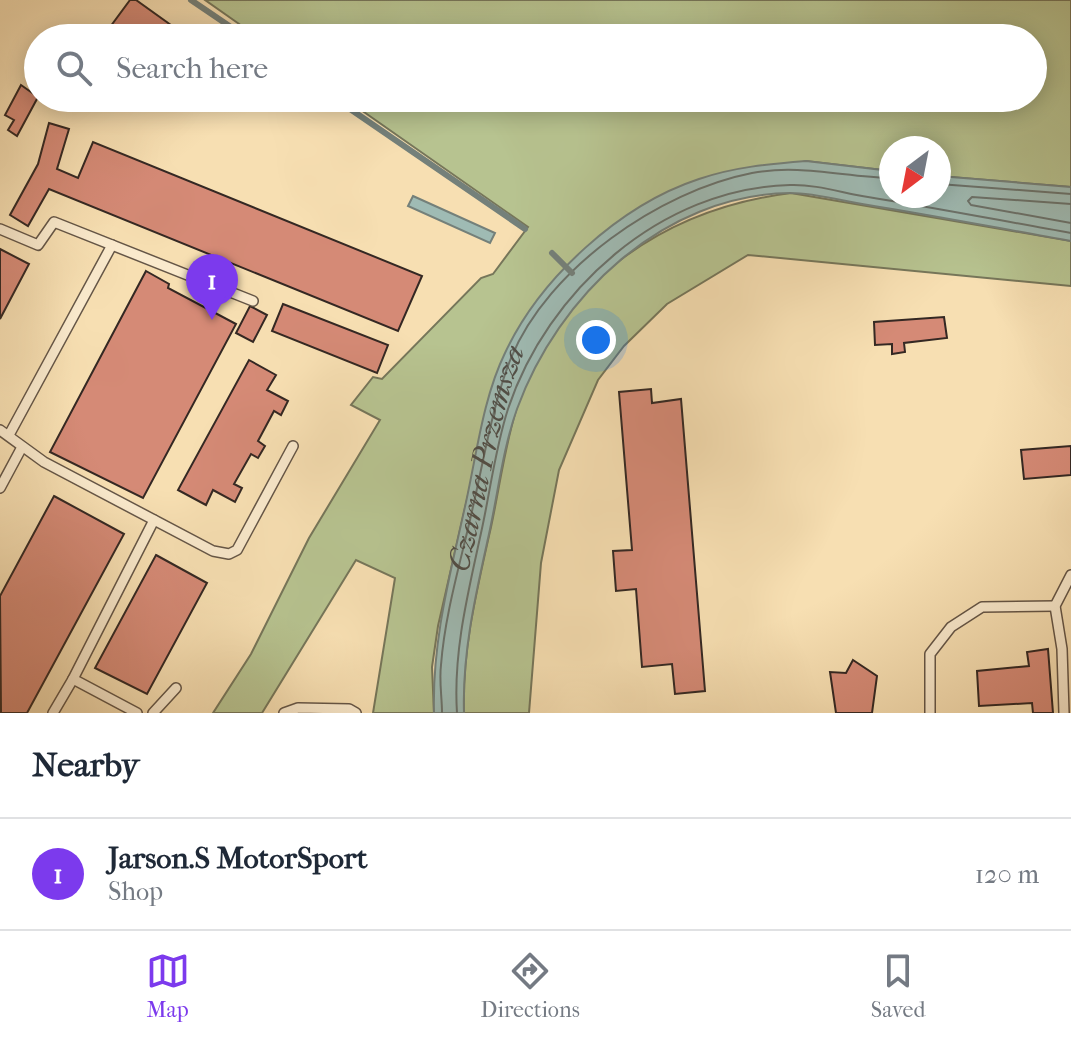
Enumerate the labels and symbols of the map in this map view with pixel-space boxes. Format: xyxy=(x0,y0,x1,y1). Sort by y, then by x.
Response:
north arrow xyxy=(879,136,951,208)
pin: 1 xyxy=(186,254,238,320)
your location xyxy=(576,320,616,360)
water label: Czarna Przemsza xyxy=(441,340,532,575)

